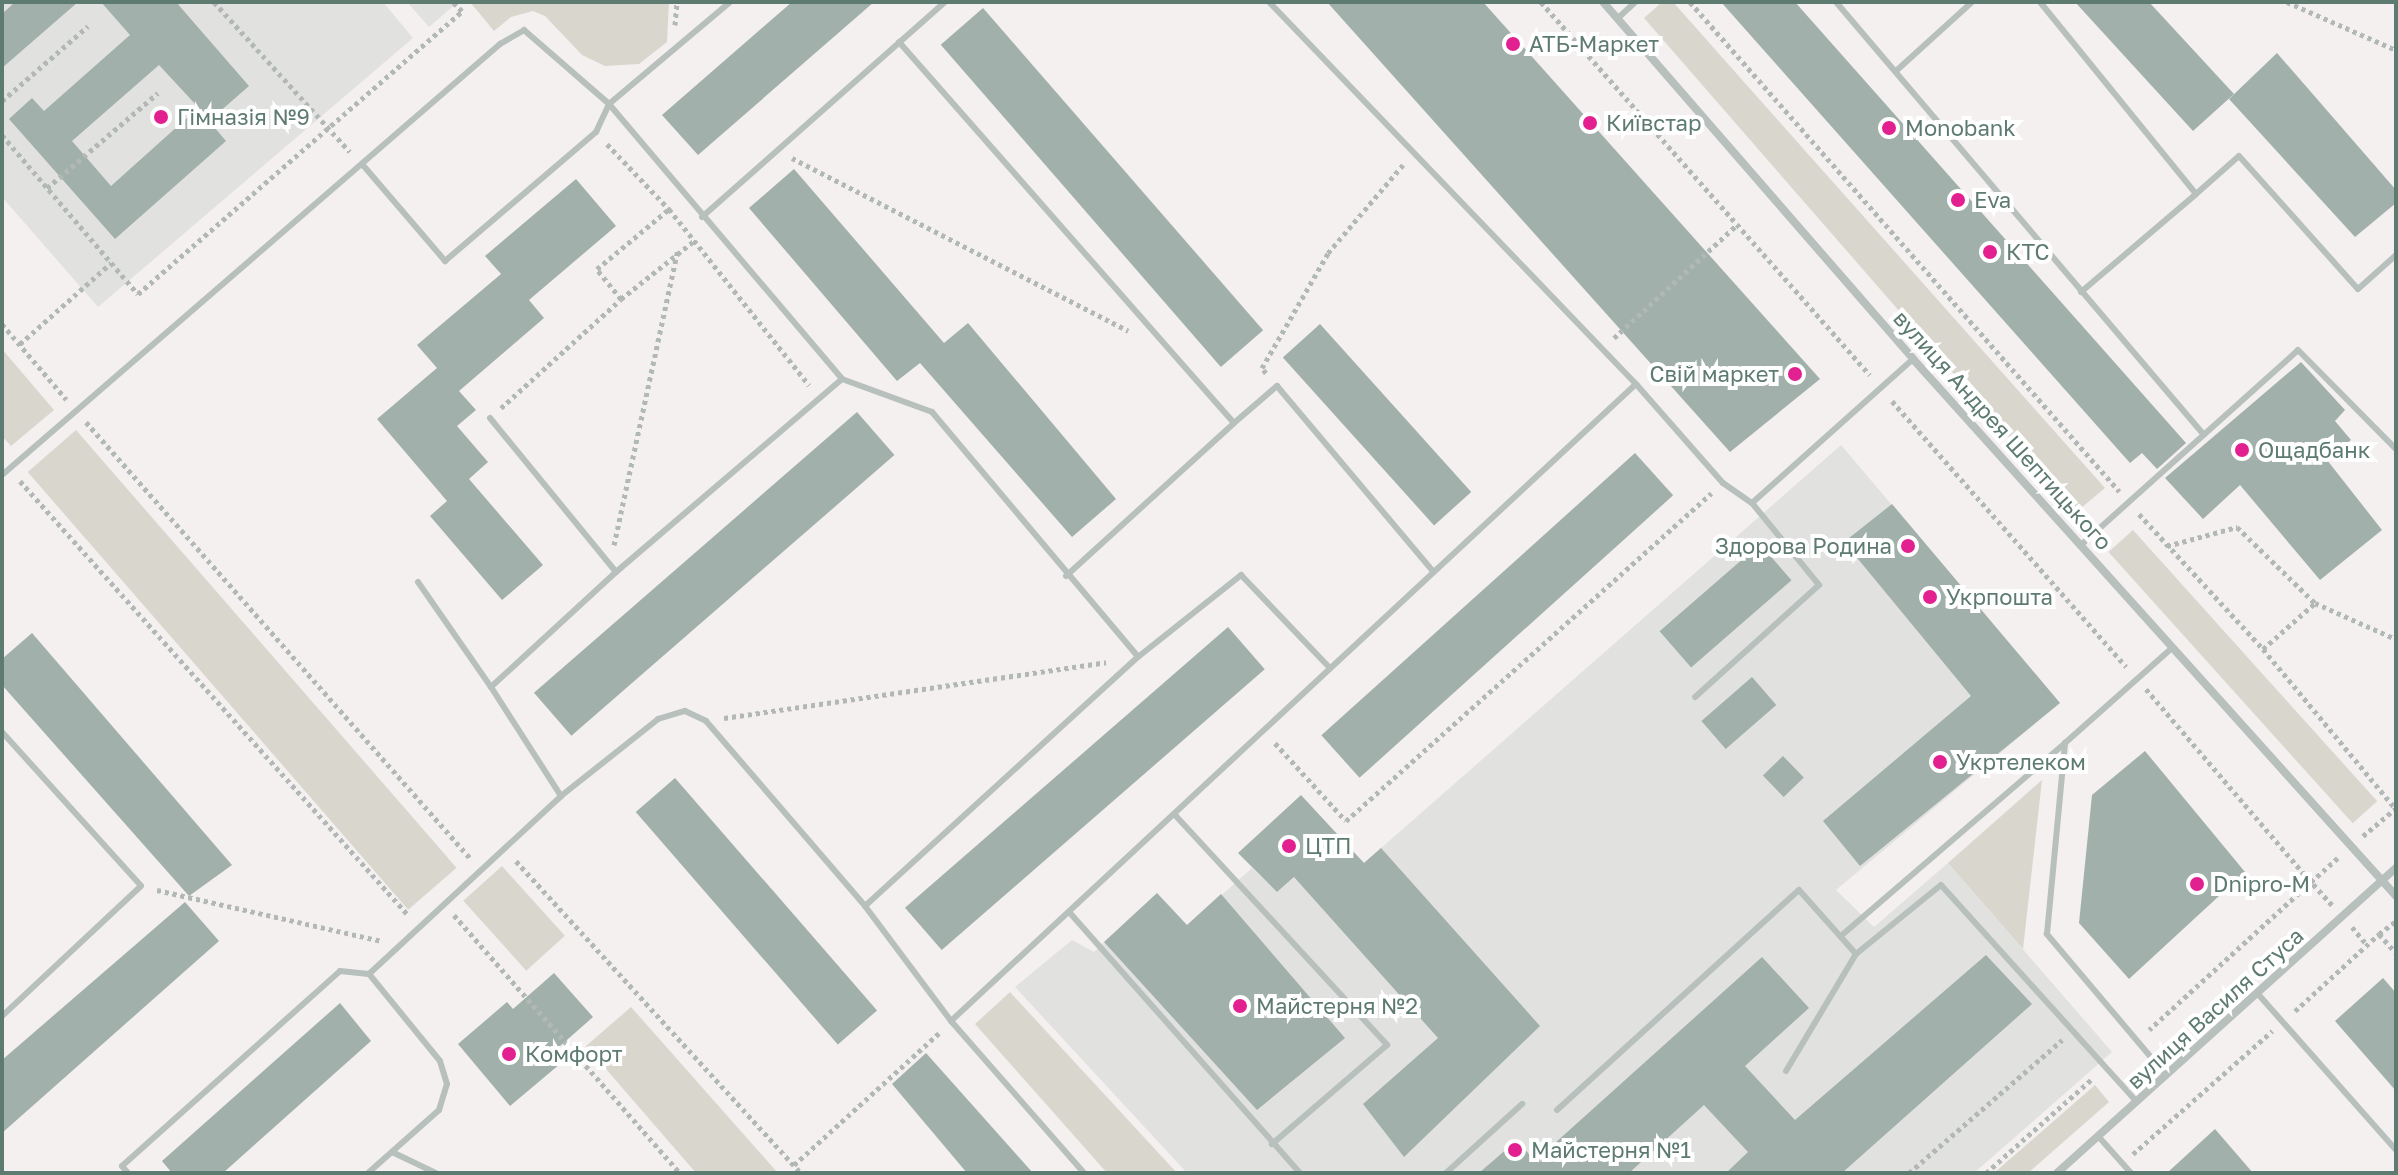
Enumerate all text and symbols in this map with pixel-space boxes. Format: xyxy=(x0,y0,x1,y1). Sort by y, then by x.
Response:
place label: АТБ-Маркет xyxy=(1529,31,1659,57)
marker: АТБ-Маркет xyxy=(1504,35,1522,53)
place label: Гімназія №9 xyxy=(177,104,310,130)
marker: Гімназія №9 xyxy=(152,108,170,126)
place label: Київстар xyxy=(1606,110,1701,136)
marker: Київстар xyxy=(1581,114,1599,132)
place label: Monobank xyxy=(1905,115,2016,141)
marker: Monobank xyxy=(1880,119,1898,137)
place label: Eva xyxy=(1974,187,2011,213)
marker: Eva xyxy=(1949,191,1967,209)
place label: КТС xyxy=(2006,239,2050,265)
marker: КТС xyxy=(1981,243,1999,261)
street label: вулиця Андрея Шептицького xyxy=(1888,305,2118,555)
place label: Свій маркет xyxy=(1649,361,1779,387)
marker: Свій маркет xyxy=(1786,365,1804,383)
place label: Ощадбанк xyxy=(2258,437,2370,463)
marker: Ощадбанк xyxy=(2233,441,2251,459)
place label: Здорова Родина xyxy=(1715,533,1892,559)
marker: Здорова Родина xyxy=(1899,537,1917,555)
place label: Укрпошта xyxy=(1946,584,2053,610)
marker: Укрпошта xyxy=(1921,588,1939,606)
place label: Укртелеком xyxy=(1956,749,2086,775)
marker: Укртелеком xyxy=(1931,753,1949,771)
place label: ЦТП xyxy=(1305,833,1352,859)
marker: ЦТП xyxy=(1280,837,1298,855)
place label: Dnipro-M xyxy=(2213,871,2310,897)
marker: Dnipro-M xyxy=(2188,875,2206,893)
street label: вулиця Василя Стуса xyxy=(2121,922,2309,1094)
place label: Майстерня №2 xyxy=(1256,993,1418,1019)
marker: Майстерня №2 xyxy=(1231,997,1249,1015)
place label: Комфорт xyxy=(525,1041,623,1067)
marker: Комфорт xyxy=(500,1045,518,1063)
place label: Майстерня №1 xyxy=(1531,1137,1691,1163)
marker: Майстерня №1 xyxy=(1506,1141,1524,1159)

